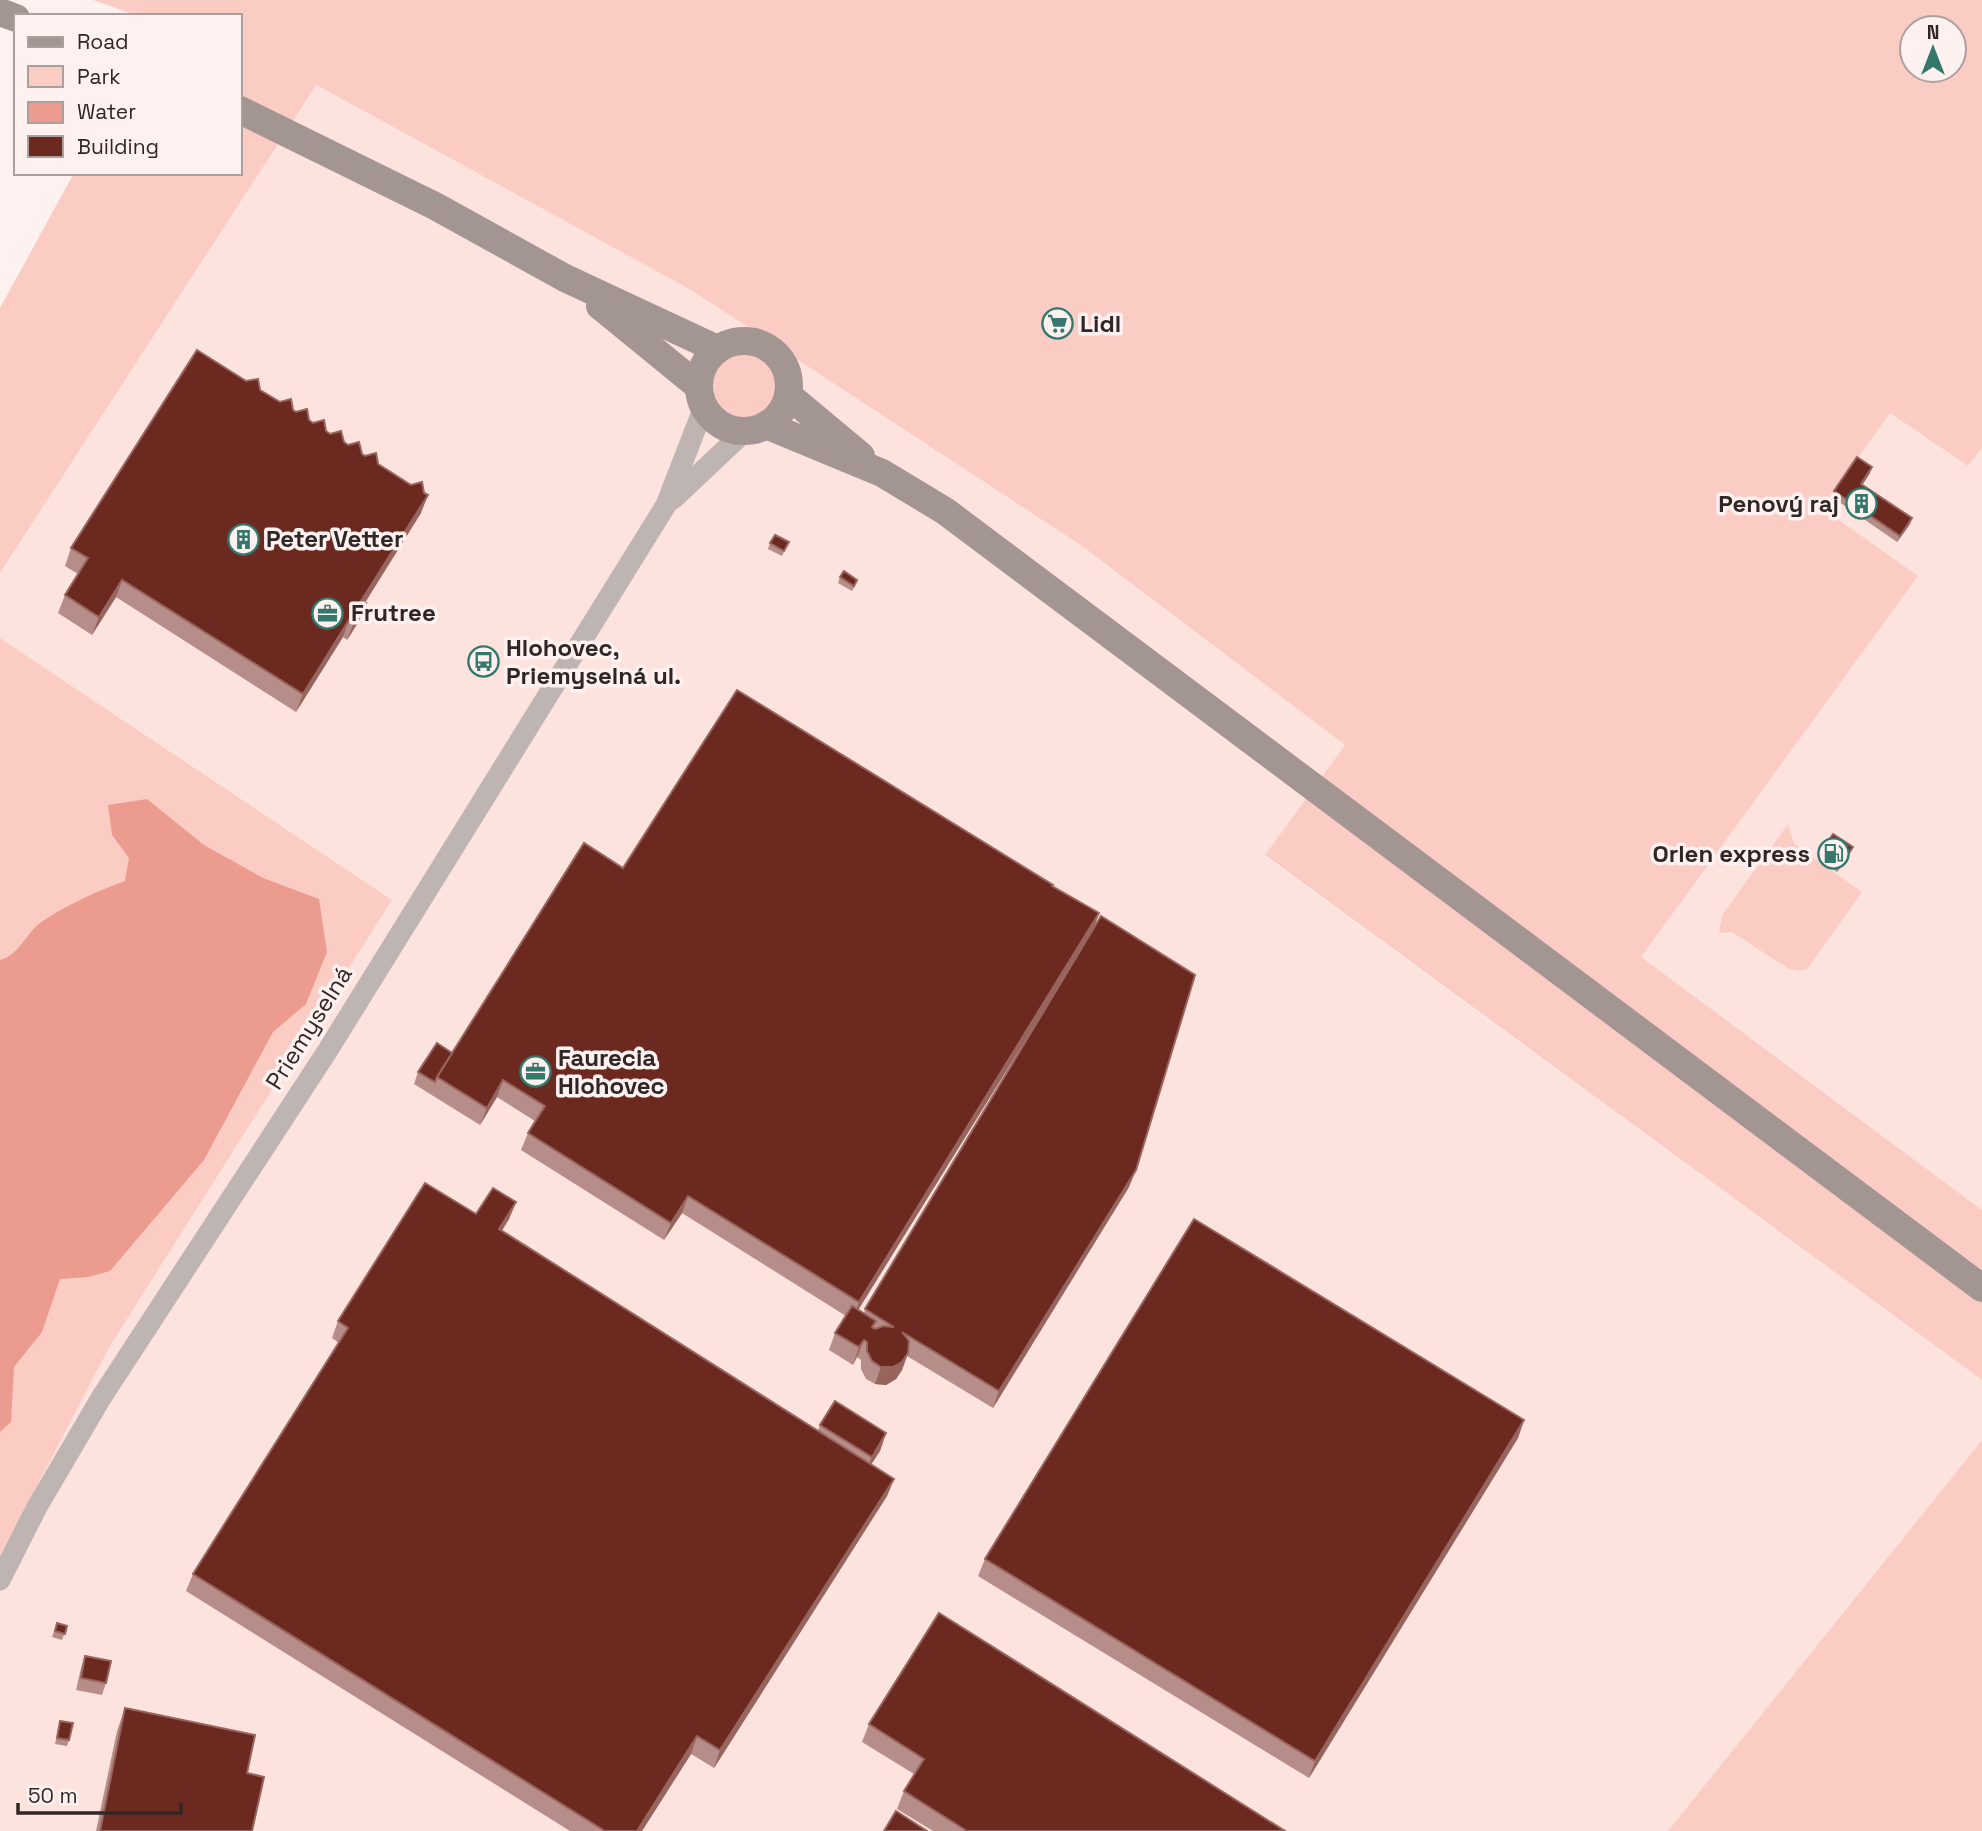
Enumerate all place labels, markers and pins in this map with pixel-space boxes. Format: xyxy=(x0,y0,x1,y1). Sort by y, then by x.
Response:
supermarket icon: Lidl xyxy=(1040,307,1074,341)
place label: Lidl xyxy=(1080,308,1121,339)
building icon: Penový raj xyxy=(1845,487,1879,521)
place label: Penový raj xyxy=(1718,488,1839,519)
building icon: Peter Vetter xyxy=(226,522,260,556)
place label: Peter Vetter xyxy=(266,523,403,554)
office icon: Frutree xyxy=(311,596,345,630)
place label: Frutree xyxy=(351,597,436,628)
place label: Hlohovec, Priemyselná ul. xyxy=(506,632,681,691)
bus stop icon: Hlohovec, Priemyselná ul. xyxy=(466,645,500,679)
fuel station icon: Orlen express xyxy=(1816,837,1850,871)
place label: Orlen express xyxy=(1652,838,1810,869)
place label: Faurecia Hlohovec xyxy=(558,1042,665,1101)
office icon: Faurecia Hlohovec xyxy=(518,1055,552,1089)

